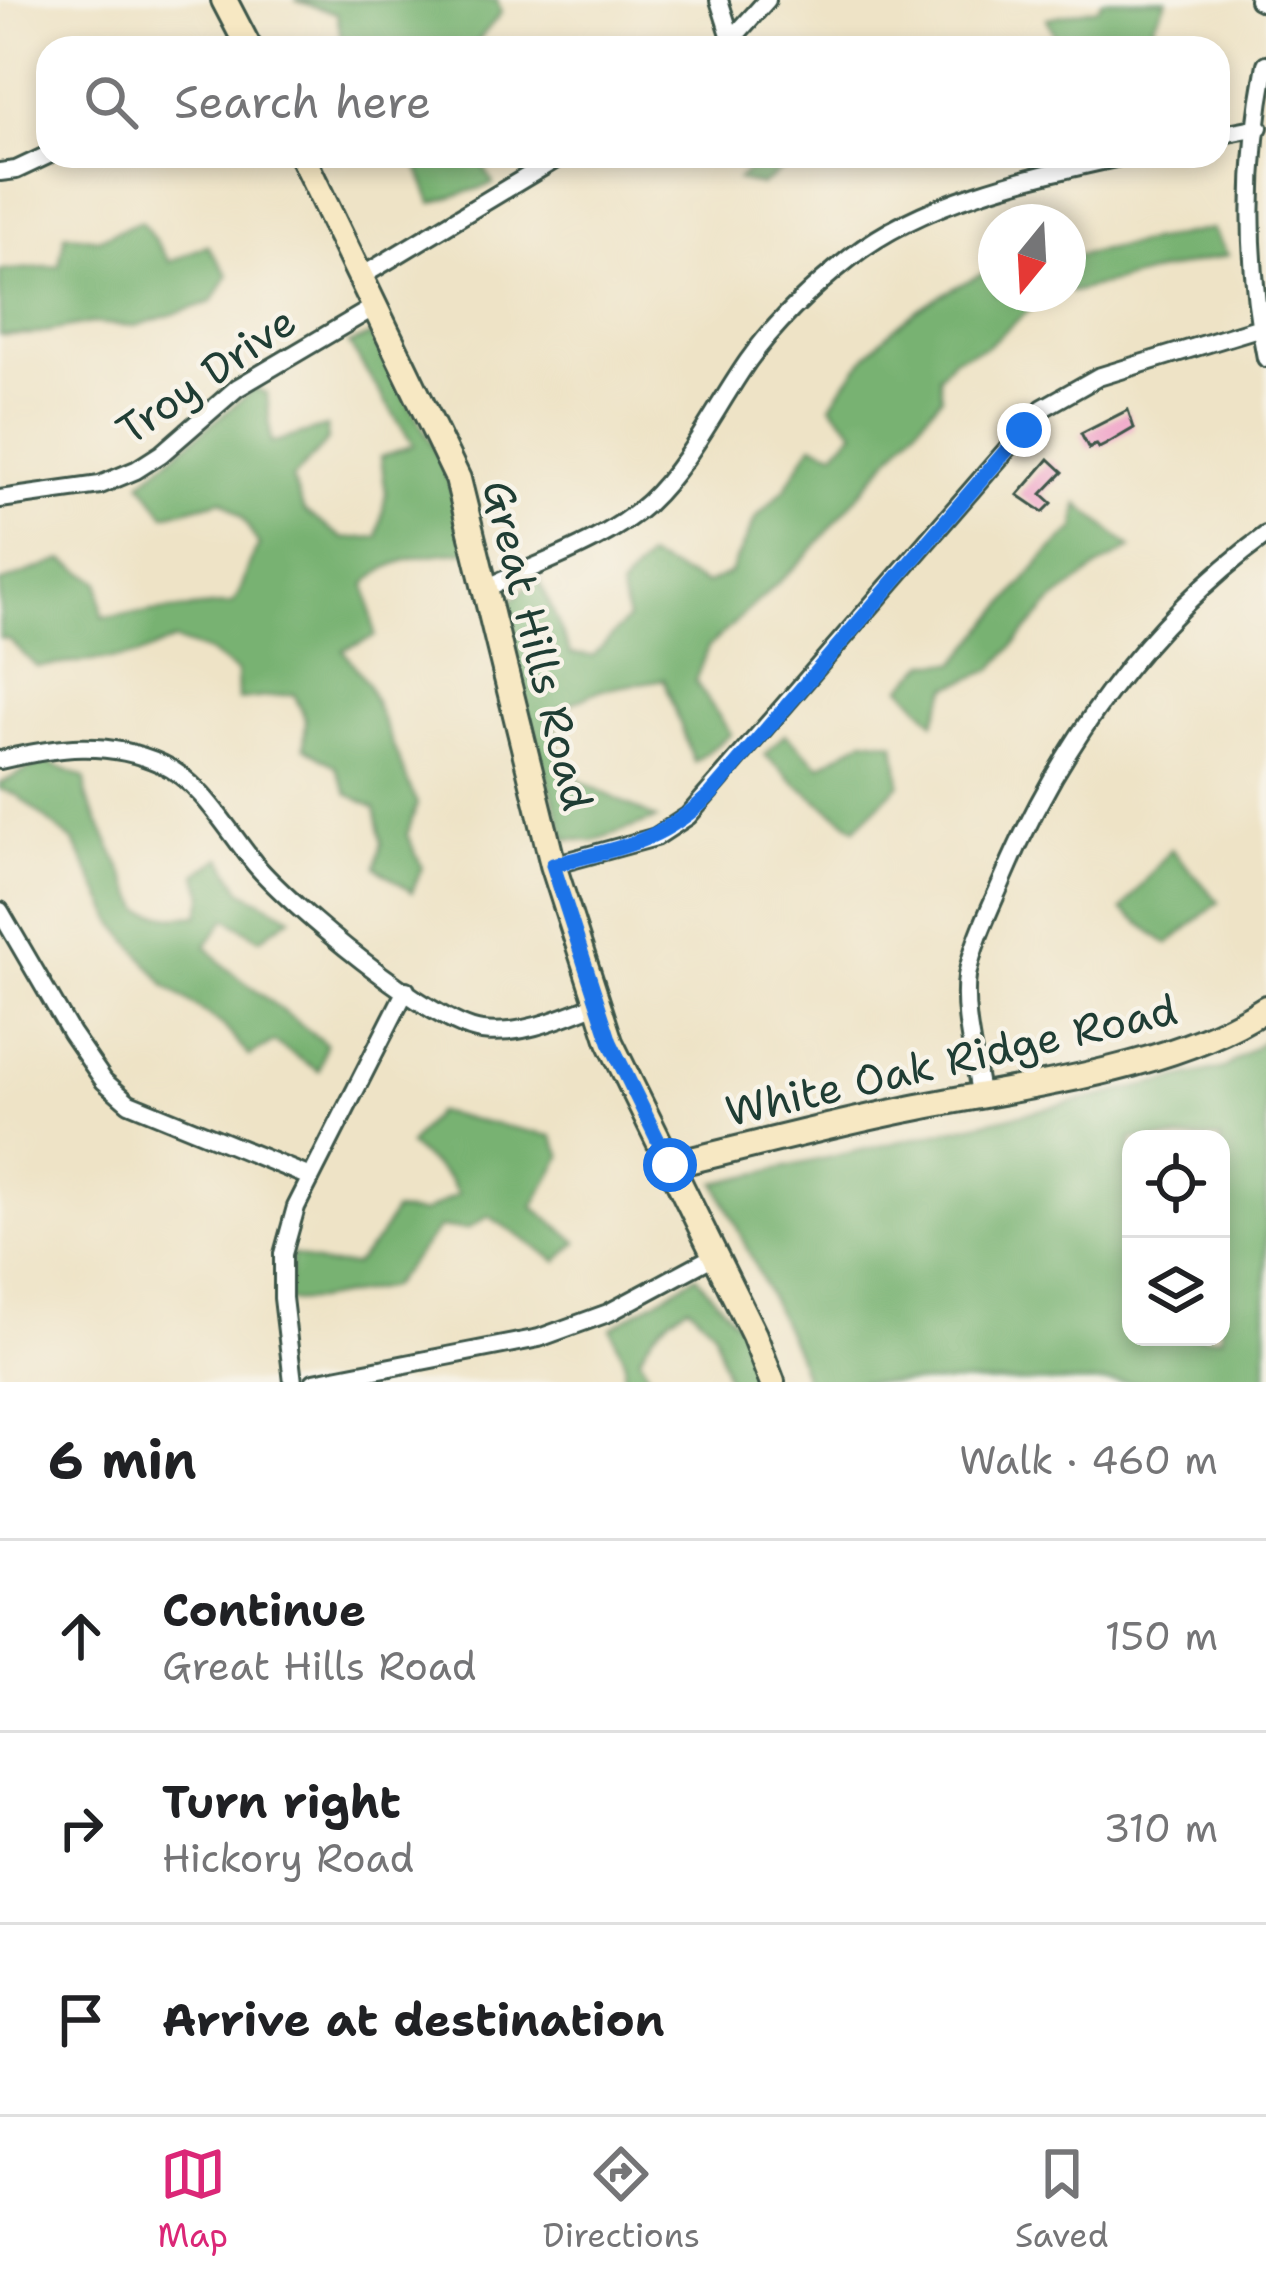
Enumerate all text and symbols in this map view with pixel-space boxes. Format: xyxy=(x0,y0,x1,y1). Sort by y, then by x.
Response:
search box xyxy=(36,36,1230,168)
icon: search xyxy=(78,69,144,135)
text: Search here xyxy=(174,72,431,132)
north arrow xyxy=(978,204,1086,312)
street label: Troy Drive xyxy=(105,293,307,457)
route end xyxy=(997,403,1051,457)
street label: Great Hills Road xyxy=(470,474,606,816)
street label: White Oak Ridge Road xyxy=(720,981,1182,1139)
map controls xyxy=(1122,1130,1230,1346)
button: locate xyxy=(1122,1130,1230,1238)
route start xyxy=(643,1138,697,1192)
button: layers xyxy=(1122,1238,1230,1346)
text: 6 min xyxy=(48,1426,197,1494)
text: Walk · 460 m xyxy=(959,1434,1218,1486)
text: Continue xyxy=(162,1580,366,1640)
icon: ahead xyxy=(48,1603,114,1669)
text: 150 m xyxy=(1105,1610,1218,1662)
text: Great Hills Road xyxy=(162,1640,476,1692)
text: Turn right xyxy=(162,1772,401,1832)
icon: right xyxy=(48,1795,114,1861)
text: 310 m xyxy=(1103,1802,1218,1854)
text: Hickory Road xyxy=(162,1832,414,1884)
icon: arrive xyxy=(48,1987,114,2053)
text: Arrive at destination xyxy=(162,1990,665,2050)
tab: Map xyxy=(157,2141,228,2258)
tab: Directions xyxy=(543,2141,700,2258)
tab: Saved xyxy=(1015,2141,1109,2258)

